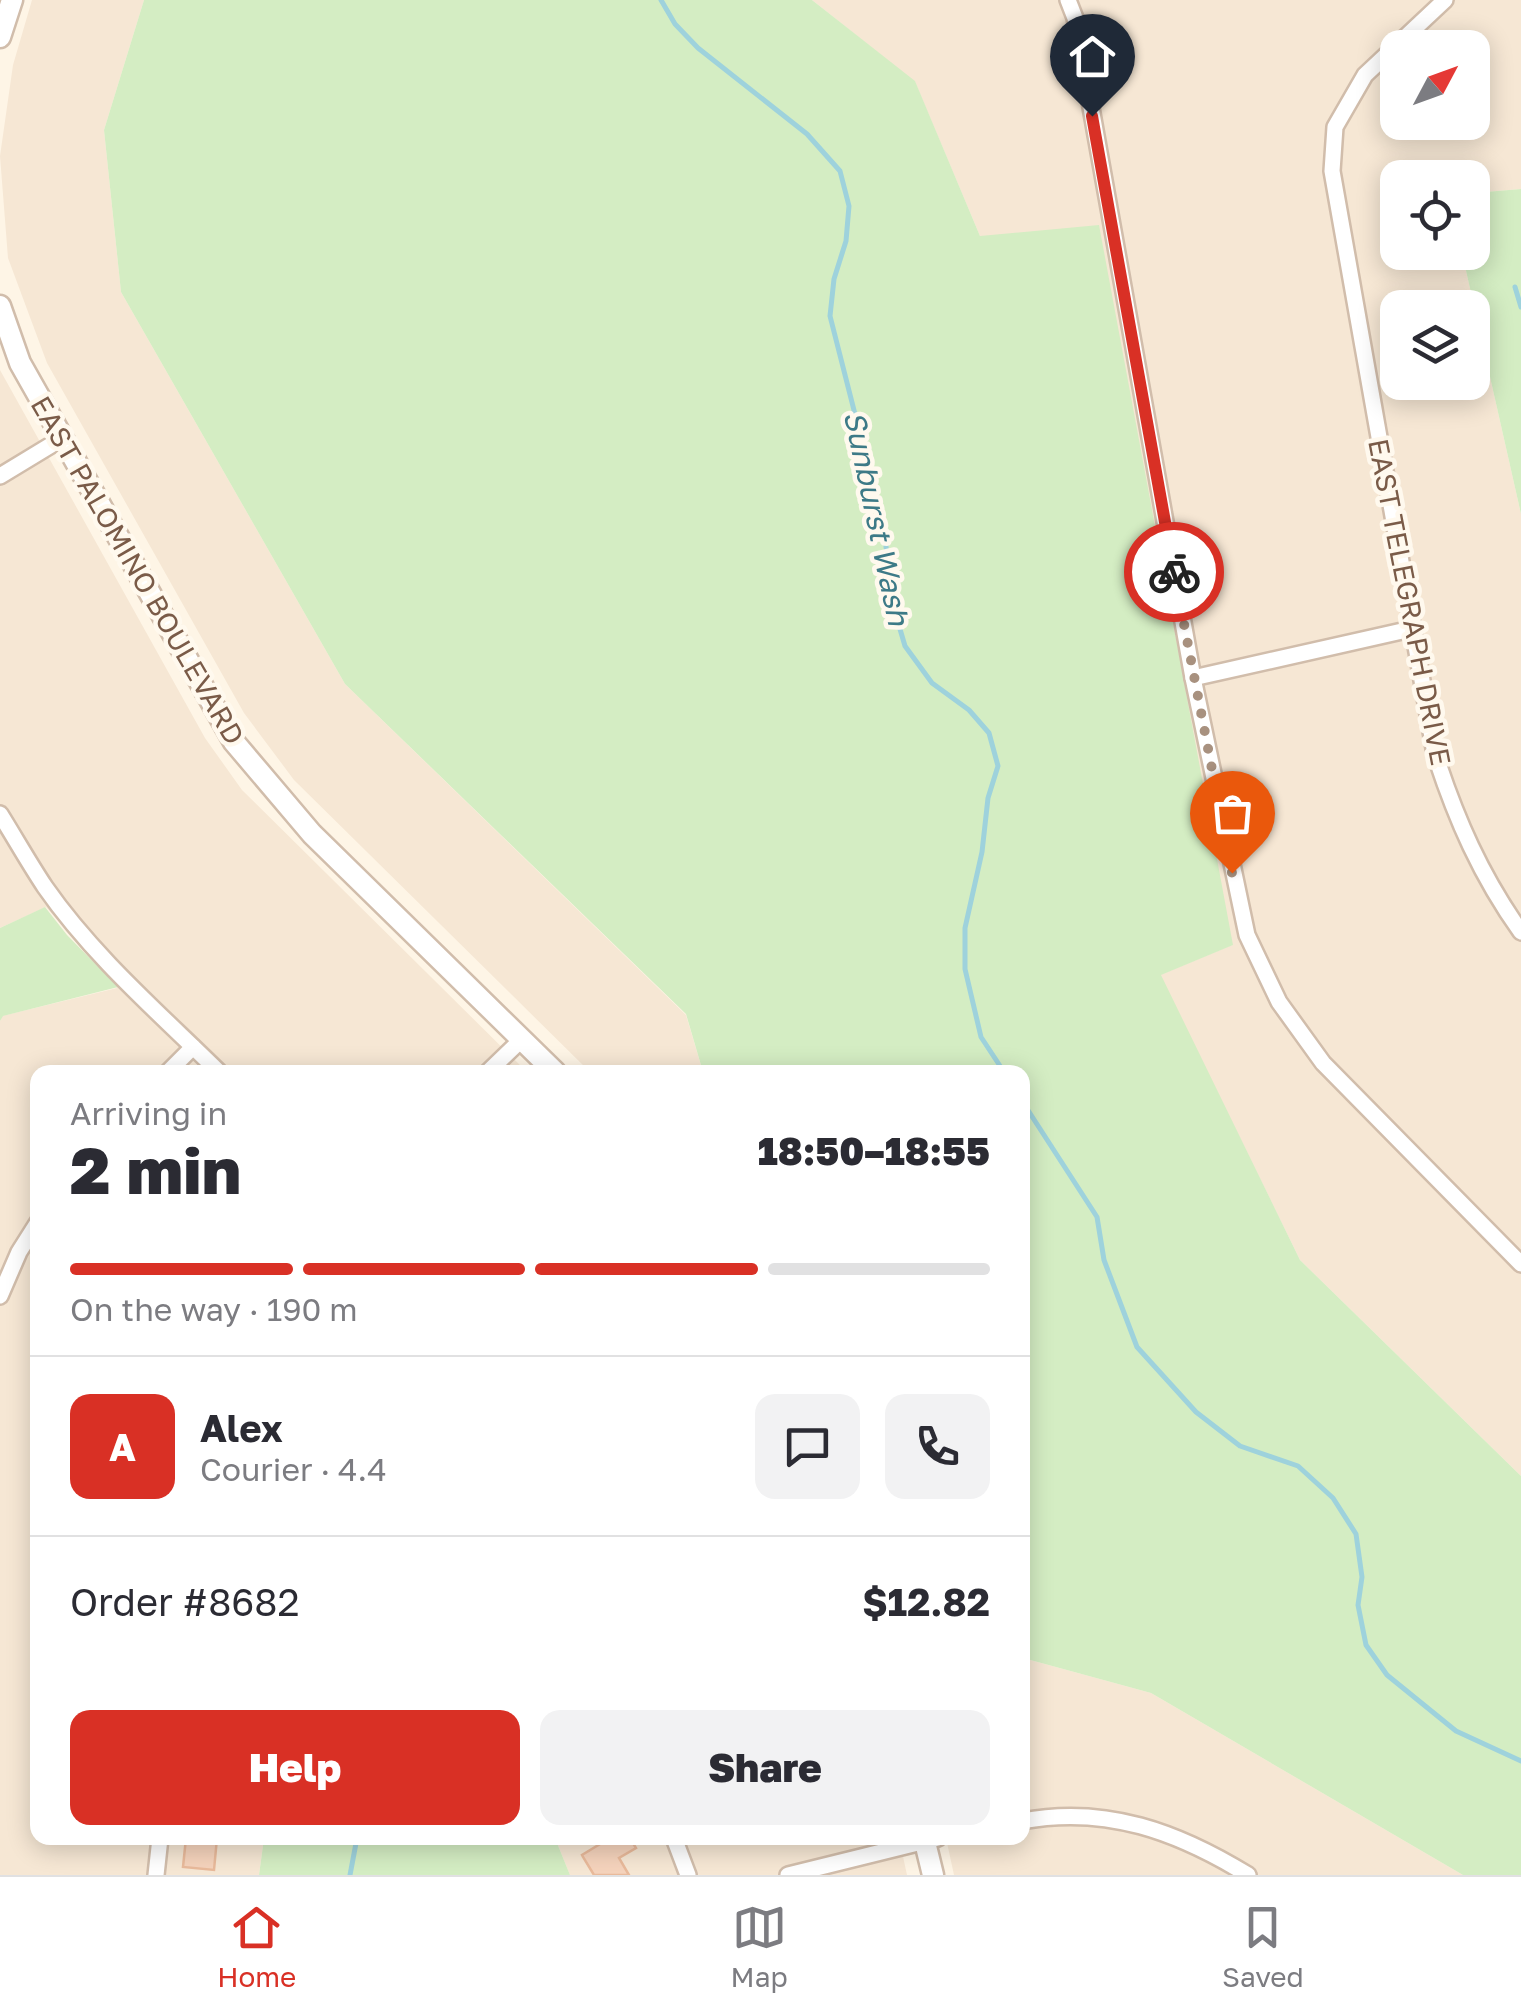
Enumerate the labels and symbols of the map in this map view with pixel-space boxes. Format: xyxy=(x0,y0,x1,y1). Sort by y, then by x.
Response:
pin xyxy=(1050,14,1135,117)
north arrow xyxy=(1380,30,1490,140)
street label: EAST PALOMINO BOULEVARD xyxy=(25,390,251,750)
water label: Sunburst Wash xyxy=(837,407,918,630)
street label: EAST TELEGRAPH DRIVE xyxy=(1362,436,1458,768)
courier xyxy=(1124,522,1224,622)
pin xyxy=(1190,771,1275,874)

